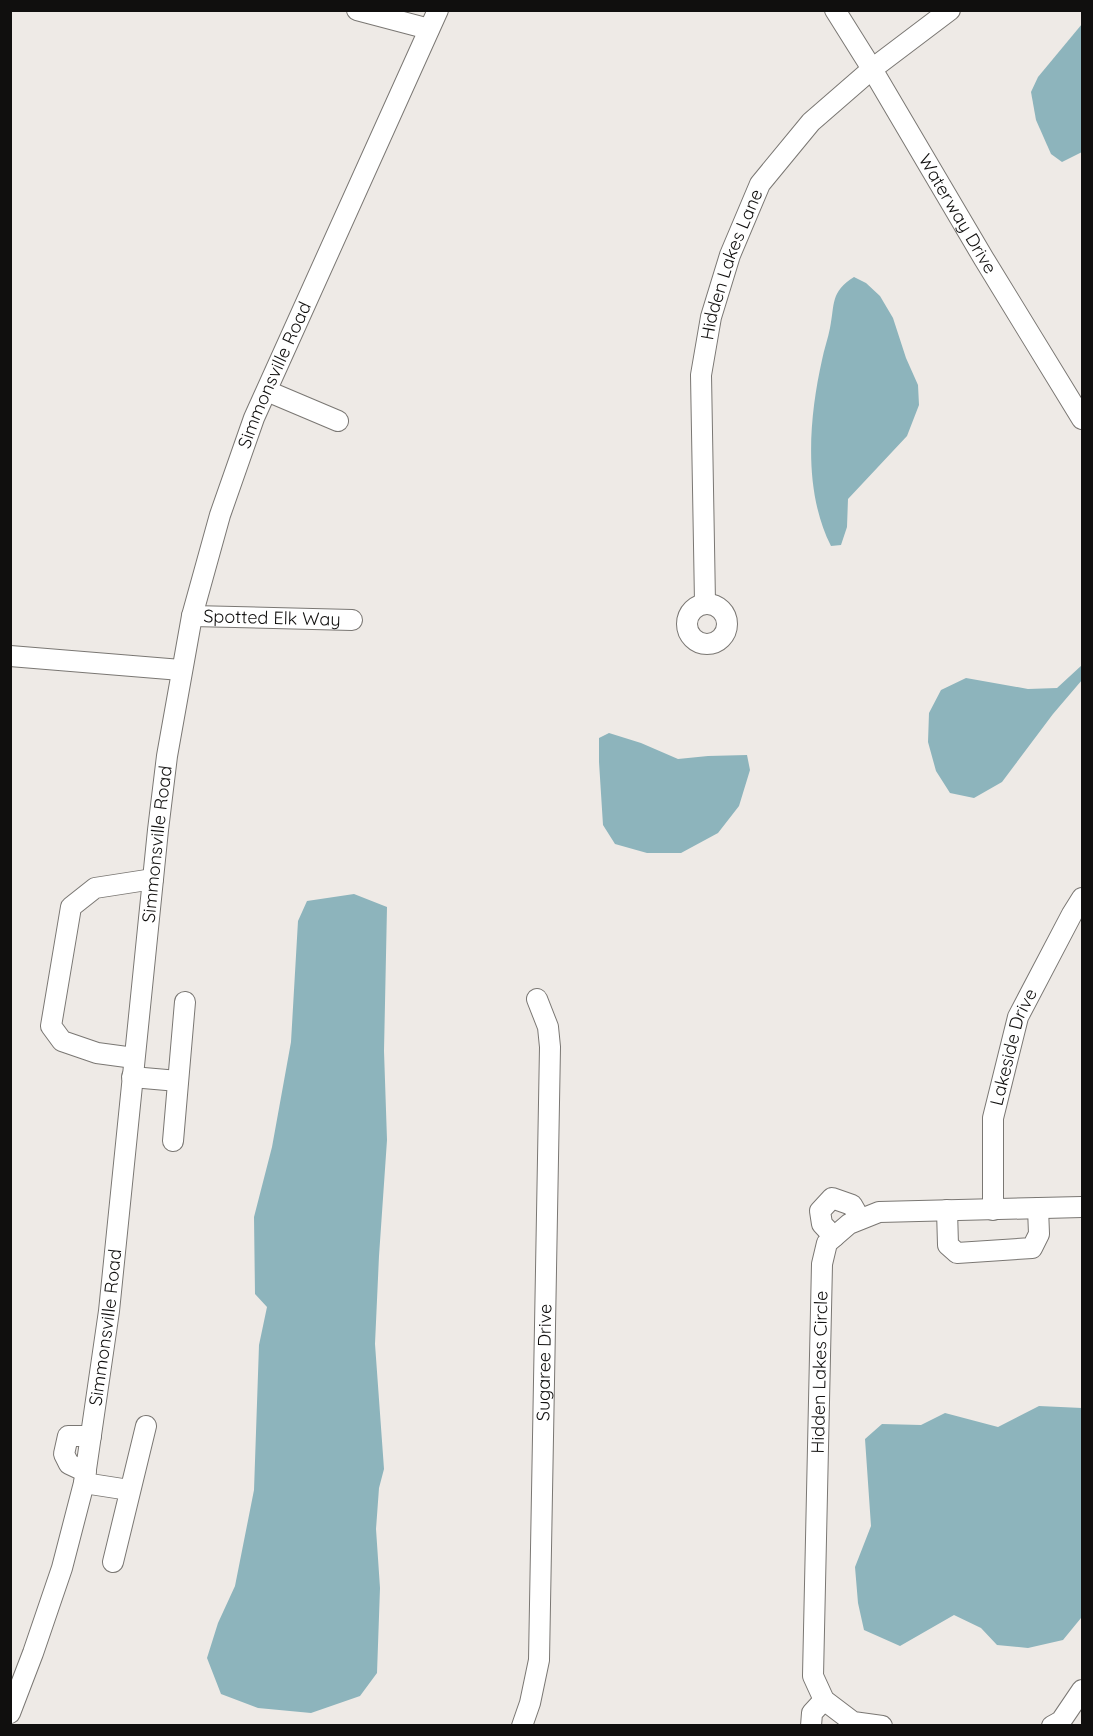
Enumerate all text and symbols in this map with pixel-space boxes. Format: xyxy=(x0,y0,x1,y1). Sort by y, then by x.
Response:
street label: Waterway Drive xyxy=(914,150,1002,278)
street label: Hidden Lakes Lane xyxy=(695,185,768,342)
street label: Simmonsville Road xyxy=(232,298,316,451)
street label: Spotted Elk Way xyxy=(203,604,341,631)
street label: Simmonsville Road xyxy=(137,764,177,924)
street label: Lakeside Drive xyxy=(985,984,1042,1108)
street label: Simmonsville Road xyxy=(83,1248,126,1407)
street label: Hidden Lakes Circle xyxy=(806,1290,832,1454)
street label: Sugaree Drive xyxy=(531,1303,556,1421)

